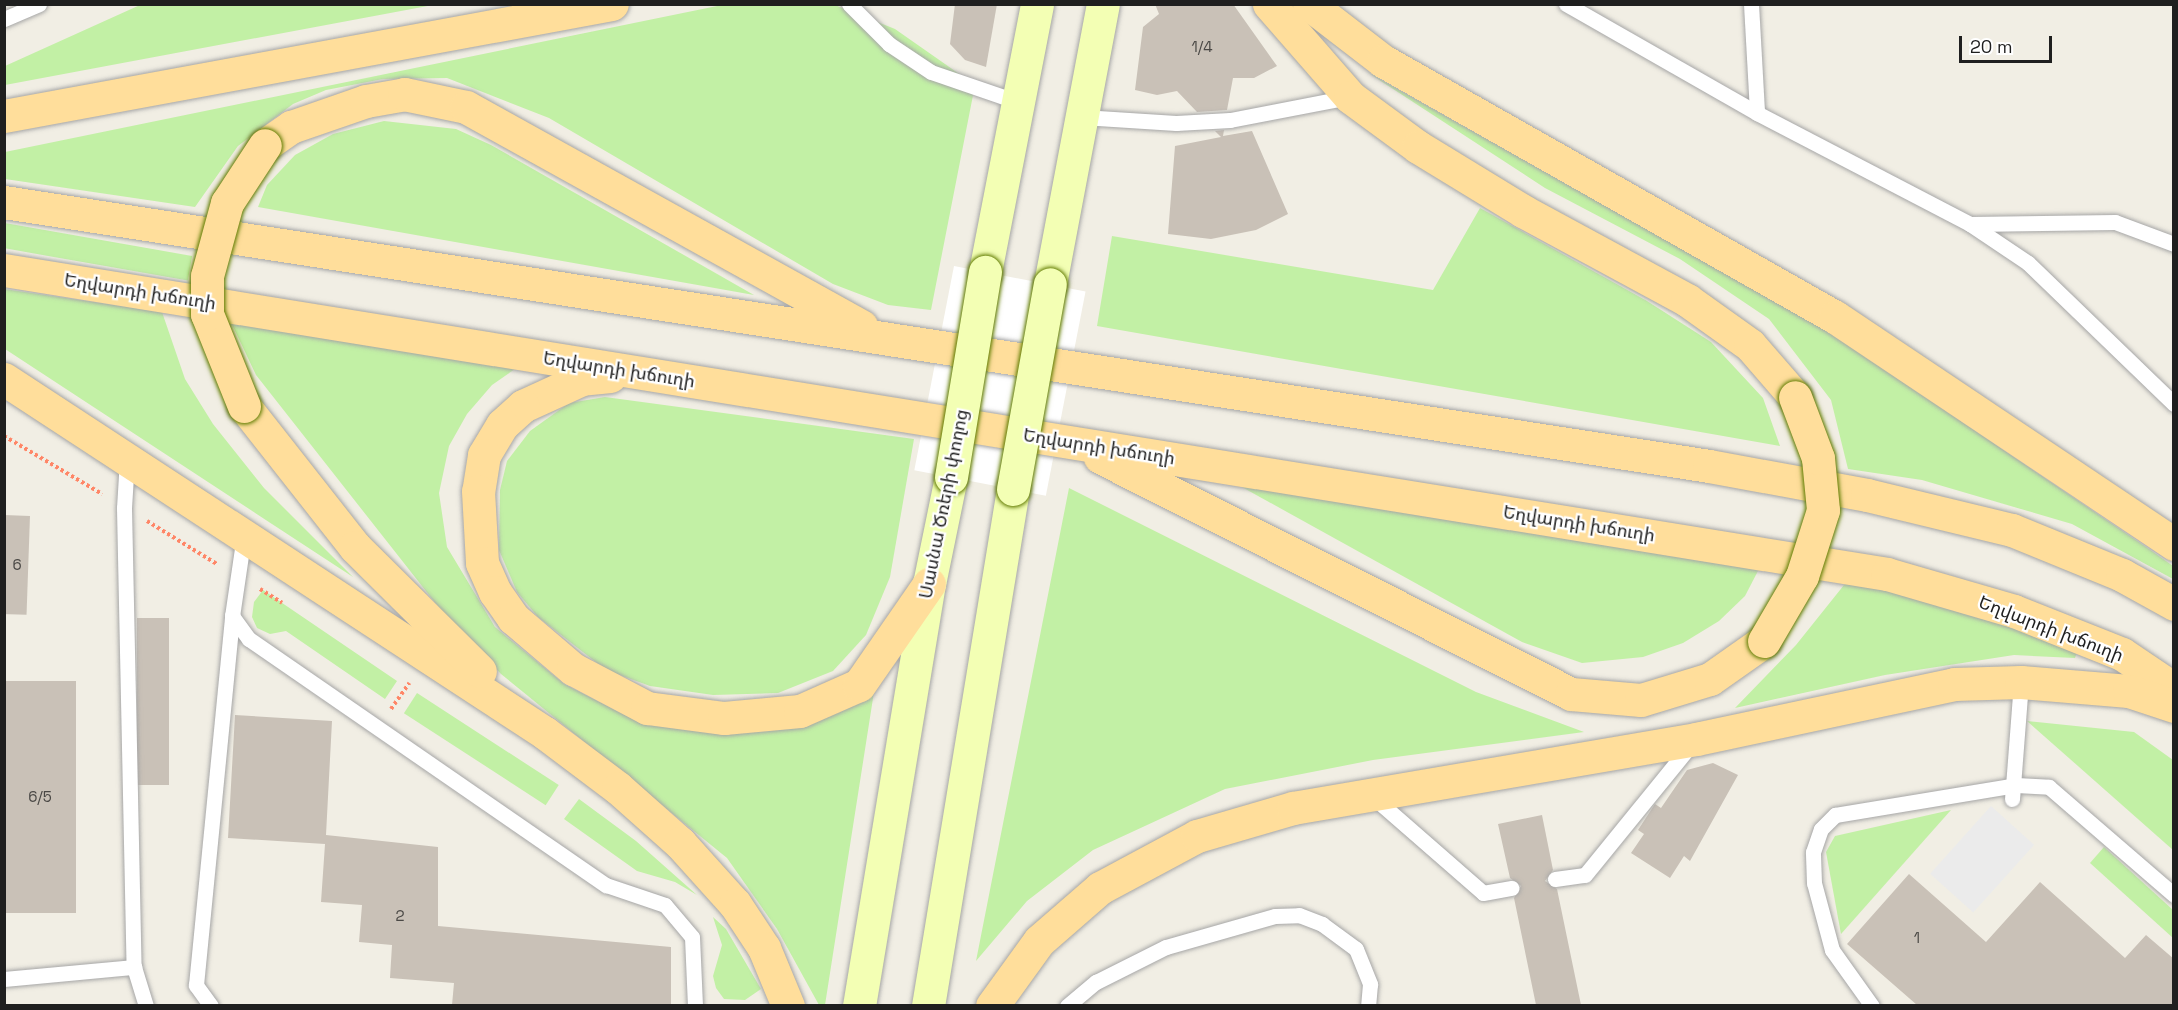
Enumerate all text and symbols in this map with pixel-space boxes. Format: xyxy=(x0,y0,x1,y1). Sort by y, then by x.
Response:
scale bar xyxy=(1962,24,2055,62)
text: 20 m xyxy=(1970,35,2013,58)
house number: 1/4 xyxy=(1191,38,1213,56)
street label: Եղվարդի խճուղի xyxy=(63,269,217,315)
street label: Եղվարդի խճուղի xyxy=(542,347,696,393)
street label: Սասնա Ծռերի փողոց xyxy=(915,407,973,601)
street label: Եղվարդի խճուղի xyxy=(1022,424,1176,470)
street label: Եղվարդի խճուղի xyxy=(1502,501,1656,547)
house number: 6 xyxy=(12,556,22,574)
street label: Եղվարդի խճուղի xyxy=(1975,591,2127,667)
house number: 6/5 xyxy=(28,788,52,806)
house number: 2 xyxy=(395,907,405,925)
house number: 1 xyxy=(1914,929,1920,947)

